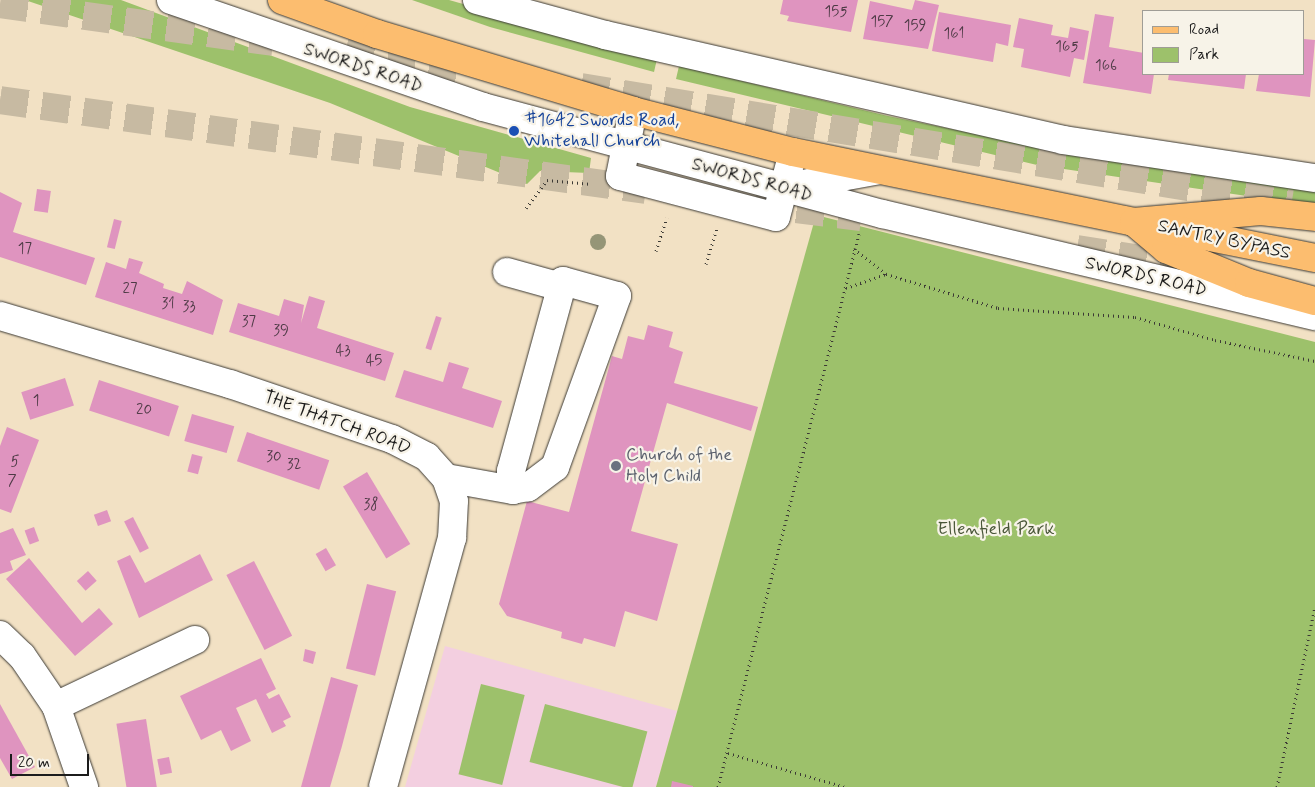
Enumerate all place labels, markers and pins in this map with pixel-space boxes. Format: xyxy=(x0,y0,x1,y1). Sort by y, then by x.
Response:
place label: #1642 Swords Road, Whitehall Church xyxy=(524,110,678,152)
marker: #1642 Swords Road, Whitehall Church xyxy=(508,125,520,137)
place label: Church of the Holy Child xyxy=(626,445,732,488)
marker: Church of the Holy Child xyxy=(610,460,622,472)

